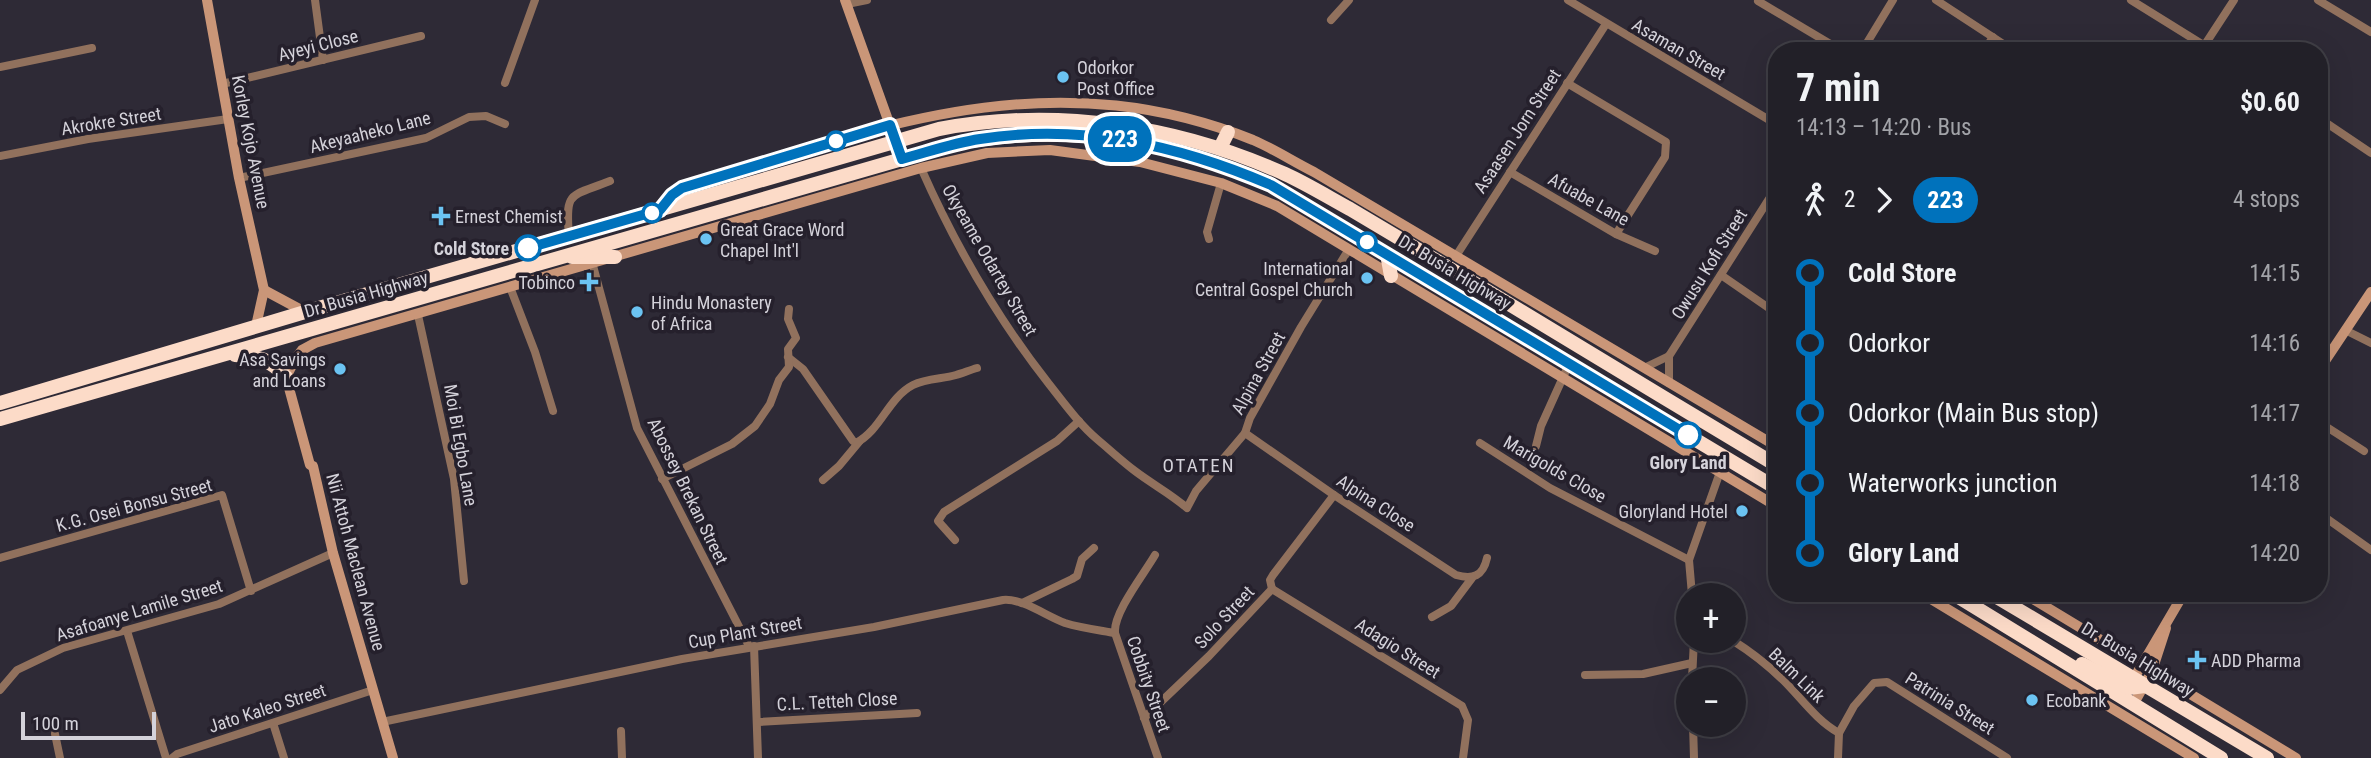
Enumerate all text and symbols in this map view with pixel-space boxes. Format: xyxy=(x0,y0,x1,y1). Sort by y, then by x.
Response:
street label: Asaman Street xyxy=(1629,14,1729,84)
street label: Ayeyi Close xyxy=(276,25,360,65)
place label: Odorkor Post Office xyxy=(1077,57,1155,99)
street label: Asaasen Jorn Street xyxy=(1469,65,1565,197)
text: 7 min xyxy=(1796,66,1880,110)
marker: Odorkor Post Office xyxy=(1055,69,1071,85)
street label: Korley Kojo Avenue xyxy=(228,73,274,211)
text: $0.60 xyxy=(2240,87,2300,117)
street label: Akrokre Street xyxy=(59,103,163,139)
street label: Akeyaaheko Lane xyxy=(307,107,433,157)
text: 14:13 – 14:20 · Bus xyxy=(1796,114,1972,141)
line badge: 223 xyxy=(1080,116,1160,162)
text: 223 xyxy=(1102,125,1138,153)
unlabelled marker xyxy=(826,131,846,151)
street label: Afuabe Lane xyxy=(1545,168,1633,230)
street label: Okyeame Odartey Street xyxy=(938,181,1042,339)
icon: walk xyxy=(1796,181,1834,219)
icon: forward xyxy=(1865,181,1903,219)
text: 2 xyxy=(1844,186,1855,213)
text: 223 xyxy=(1927,186,1964,214)
text: 4 stops xyxy=(2233,186,2300,213)
unlabelled marker xyxy=(642,203,662,223)
street label: Owusu Kofi Street xyxy=(1667,205,1751,323)
place label: Ernest Chemist xyxy=(455,206,563,227)
marker: Ernest Chemist xyxy=(433,208,449,224)
place label: Great Grace Word Chapel Int'l xyxy=(720,219,844,261)
street label: Dr. Busia Highway xyxy=(1395,230,1516,314)
marker: Great Grace Word Chapel Int'l xyxy=(698,231,714,247)
unlabelled marker xyxy=(1357,232,1377,252)
marker: Cold Store xyxy=(515,235,541,261)
place label: Cold Store xyxy=(434,238,509,259)
place label: International Central Gospel Church xyxy=(1195,258,1353,300)
text: Cold Store xyxy=(1848,258,1957,288)
text: 14:15 xyxy=(2249,260,2300,287)
street label: Dr. Busia Highway xyxy=(302,266,431,322)
marker: International Central Gospel Church xyxy=(1359,270,1375,286)
place label: Tobinco xyxy=(518,272,575,293)
marker: Tobinco xyxy=(581,274,597,290)
place label: Hindu Monastery of Africa xyxy=(651,292,772,334)
marker: Hindu Monastery of Africa xyxy=(629,304,645,320)
street label: Alpina Street xyxy=(1227,328,1289,418)
text: Odorkor xyxy=(1848,328,1930,358)
text: 14:16 xyxy=(2249,330,2300,357)
place label: Asa Savings and Loans xyxy=(239,349,326,391)
marker: Asa Savings and Loans xyxy=(332,361,348,377)
street label: Moi Bi Egbo Lane xyxy=(440,383,482,507)
text: Odorkor (Main Bus stop) xyxy=(1848,398,2099,428)
text: 14:17 xyxy=(2249,400,2300,427)
street label: Abossey Brekan Street xyxy=(643,414,733,568)
marker: Glory Land xyxy=(1675,422,1701,448)
street label: Marigolds Close xyxy=(1500,431,1610,507)
place label: Glory Land xyxy=(1649,452,1727,473)
district label: OTATEN xyxy=(1162,454,1236,477)
text: Waterworks junction xyxy=(1848,468,2058,498)
street label: Alpina Close xyxy=(1333,470,1419,536)
text: 14:18 xyxy=(2249,470,2300,497)
street label: Nii Attoh Maclean Avenue xyxy=(322,471,390,653)
street label: K.G. Osei Bonsu Street xyxy=(54,474,214,536)
place label: Gloryland Hotel xyxy=(1618,501,1728,522)
marker: Gloryland Hotel xyxy=(1734,503,1750,519)
text: Glory Land xyxy=(1848,538,1960,568)
text: 14:20 xyxy=(2249,540,2300,567)
street label: Asafoanye Lamile Street xyxy=(53,575,225,645)
street label: Solo Street xyxy=(1190,581,1258,653)
map controls xyxy=(1676,583,1746,737)
button: + xyxy=(1676,583,1746,653)
street label: Cup Plant Street xyxy=(687,612,803,652)
street label: Adagio Street xyxy=(1352,614,1444,682)
street label: Dr. Busia Highway xyxy=(2078,617,2199,701)
street label: Cobbity Street xyxy=(1123,633,1175,735)
street label: Balm Link xyxy=(1765,643,1829,707)
place label: ADD Pharma xyxy=(2211,650,2301,671)
marker: ADD Pharma xyxy=(2189,652,2205,668)
button: − xyxy=(1676,667,1746,737)
street label: Patrinia Street xyxy=(1902,667,1998,739)
street label: Jato Kaleo Street xyxy=(206,679,328,737)
street label: C.L. Tetteh Close xyxy=(776,687,898,715)
place label: Ecobank xyxy=(2046,690,2106,711)
marker: Ecobank xyxy=(2024,692,2040,708)
scale bar xyxy=(21,709,156,741)
text: 100 m xyxy=(32,712,79,735)

